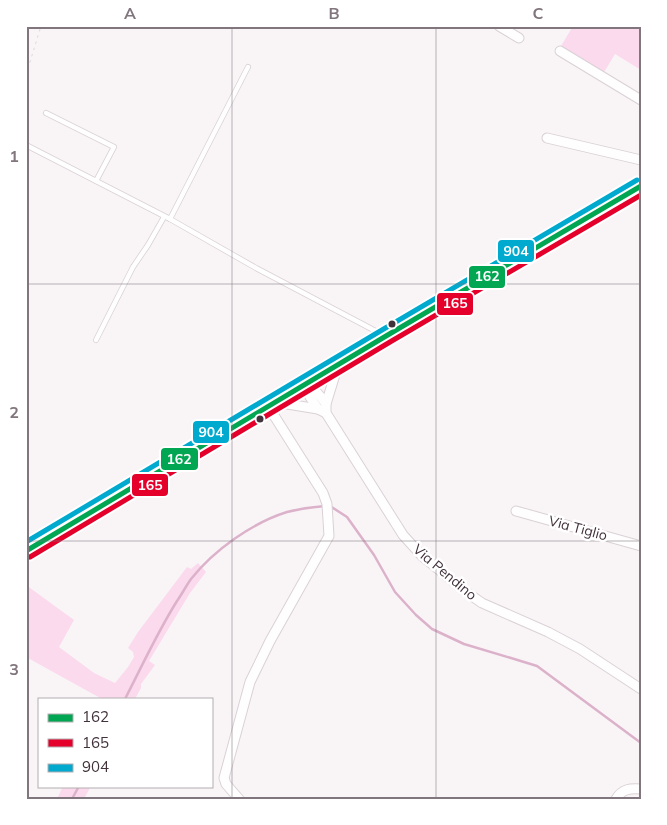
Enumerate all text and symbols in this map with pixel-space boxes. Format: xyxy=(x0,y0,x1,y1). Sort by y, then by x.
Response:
text: A xyxy=(124,3,136,23)
text: B xyxy=(328,3,340,23)
text: C xyxy=(533,3,544,23)
text: 1 xyxy=(9,146,19,166)
line badge: 904 xyxy=(497,239,535,263)
text: 904 xyxy=(503,242,529,260)
line badge: 162 xyxy=(468,265,506,289)
text: 162 xyxy=(474,267,500,285)
line badge: 165 xyxy=(436,292,474,316)
text: 165 xyxy=(442,294,468,312)
unlabelled marker xyxy=(387,319,397,329)
text: 2 xyxy=(9,402,19,422)
unlabelled marker xyxy=(255,414,265,424)
line badge: 904 xyxy=(192,420,230,444)
text: 904 xyxy=(198,423,224,441)
line badge: 162 xyxy=(160,447,199,471)
text: 162 xyxy=(166,450,192,468)
line badge: 165 xyxy=(131,473,169,497)
text: 165 xyxy=(137,476,163,494)
street label: Via Tiglio xyxy=(547,512,609,544)
street label: Via Pendino xyxy=(409,540,481,604)
text: 3 xyxy=(9,659,19,679)
legend xyxy=(38,698,212,788)
text: 162 xyxy=(82,707,109,726)
text: 165 xyxy=(82,733,109,752)
text: 904 xyxy=(82,757,109,776)

